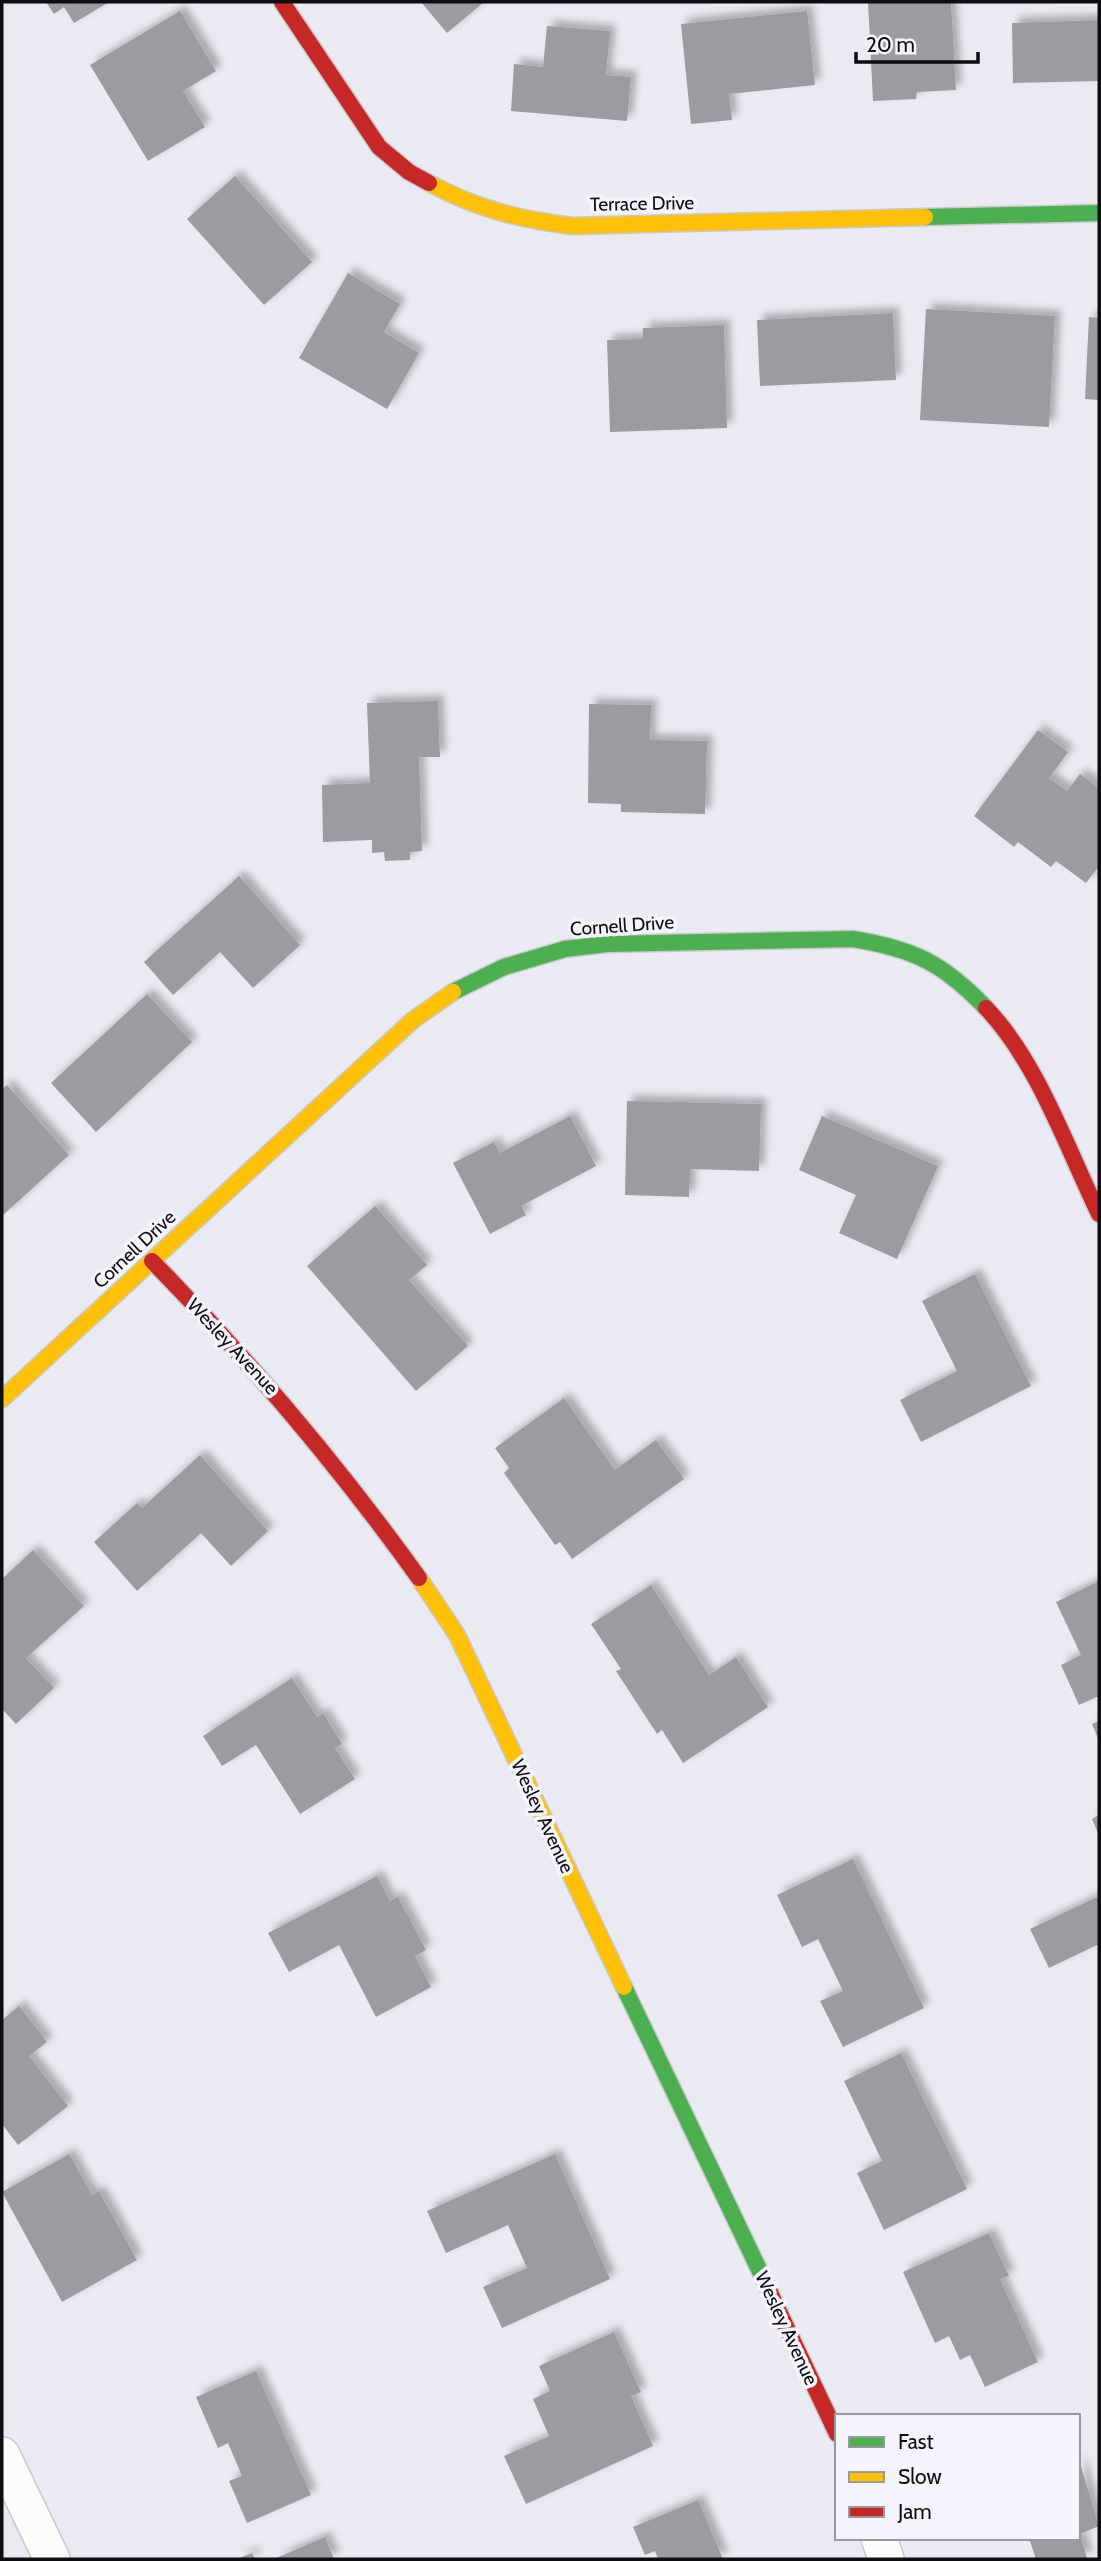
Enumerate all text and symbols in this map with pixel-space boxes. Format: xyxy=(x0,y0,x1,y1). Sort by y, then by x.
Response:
scale bar xyxy=(856,21,978,65)
text: 20 m xyxy=(866,32,915,57)
street label: Terrace Drive xyxy=(590,191,695,216)
street label: Cornell Drive xyxy=(569,910,675,941)
street label: Cornell Drive xyxy=(88,1205,180,1293)
street label: Wesley Avenue xyxy=(182,1294,283,1399)
street label: Wesley Avenue xyxy=(506,1756,579,1877)
street label: Wesley Avenue xyxy=(750,2268,823,2389)
legend xyxy=(835,2414,1080,2540)
text: Fast xyxy=(898,2429,934,2454)
text: Slow xyxy=(898,2464,942,2489)
text: Jam xyxy=(897,2499,932,2524)

